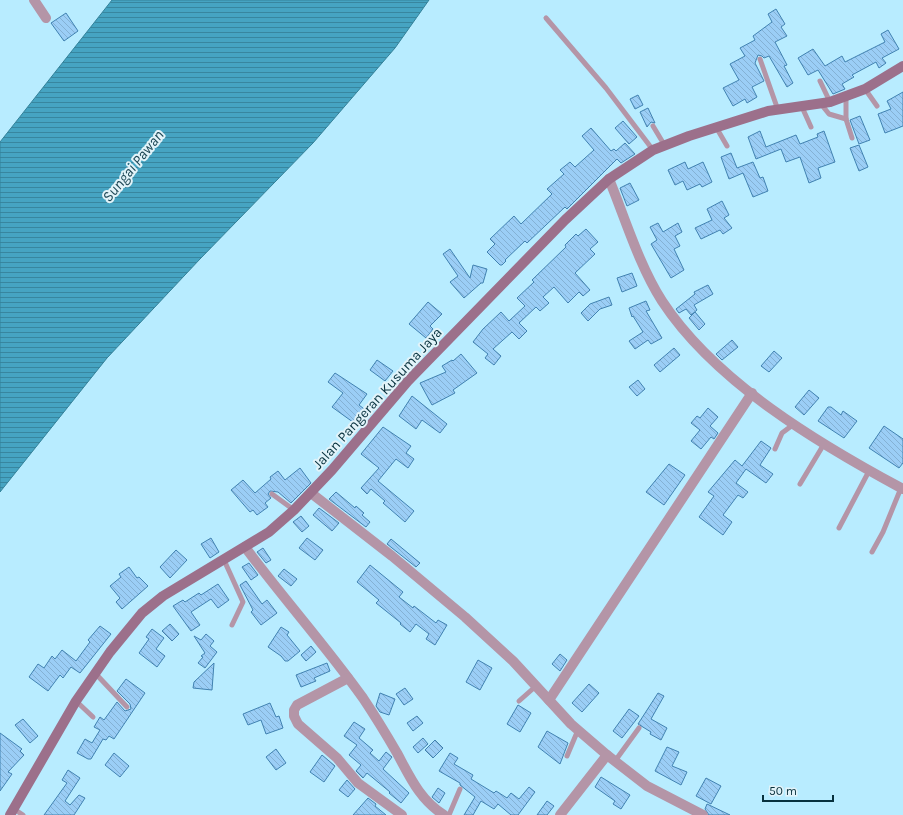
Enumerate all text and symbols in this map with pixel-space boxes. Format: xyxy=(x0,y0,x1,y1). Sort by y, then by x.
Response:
water label: Sungai Pawan xyxy=(98,126,168,206)
street label: Jalan Pangeran Kusuma Jaya xyxy=(309,324,446,473)
scale bar xyxy=(763,777,833,803)
text: 50 m xyxy=(769,784,797,798)

